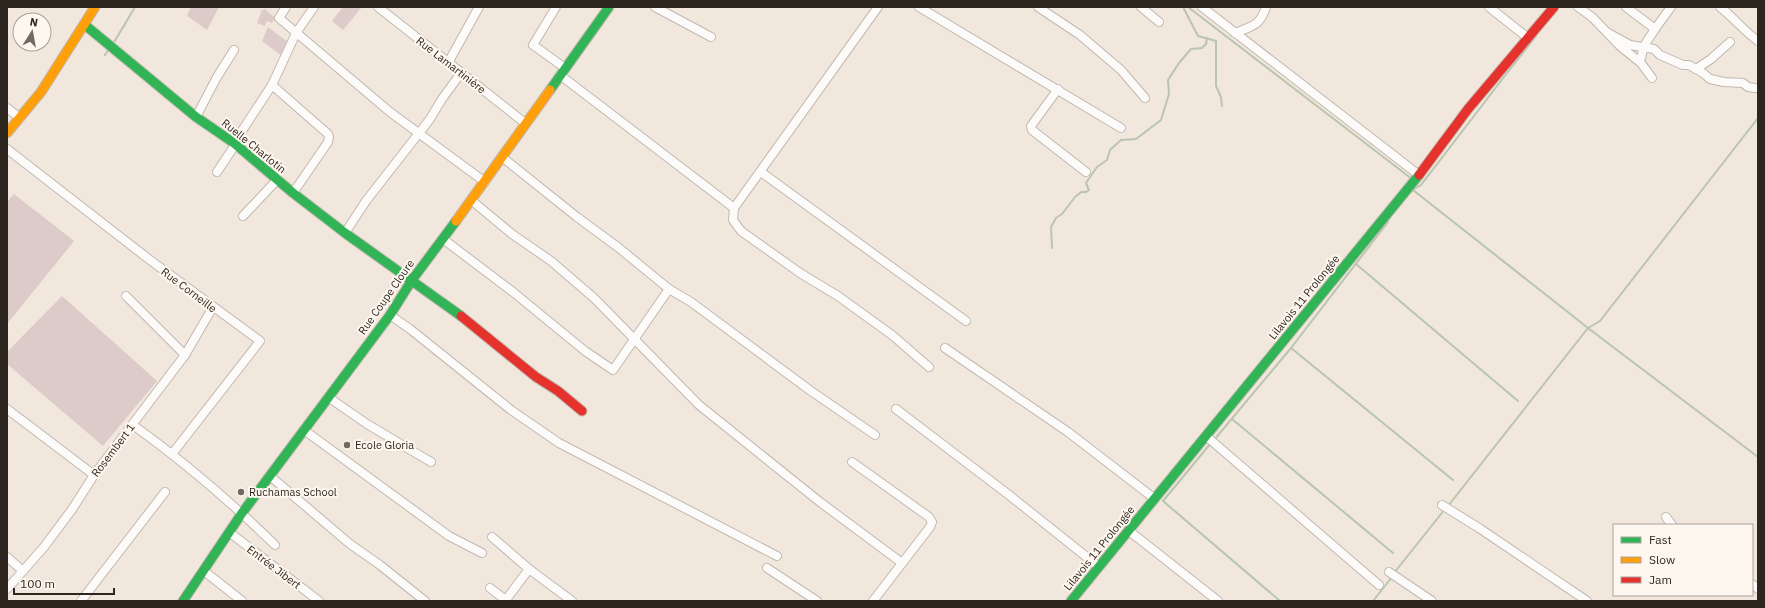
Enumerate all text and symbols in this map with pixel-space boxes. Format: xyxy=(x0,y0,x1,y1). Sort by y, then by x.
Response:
north arrow xyxy=(12,12,52,52)
text: N xyxy=(29,15,39,30)
street label: Rue Lamartinière xyxy=(413,33,489,97)
street label: Ruelle Charlotin xyxy=(219,116,289,176)
street label: Lilavois 11 Prolongée xyxy=(1266,252,1342,342)
street label: Rue Coupe Cloure xyxy=(355,257,417,337)
street label: Rue Corneille xyxy=(158,265,220,315)
street label: Rosembert 1 xyxy=(88,420,138,480)
place label: Ecole Gloria xyxy=(355,438,414,452)
marker: Ecole Gloria xyxy=(342,440,352,450)
place label: Ruchamas School xyxy=(249,485,337,499)
marker: Ruchamas School xyxy=(236,487,246,497)
street label: Lilavois 11 Prolongée xyxy=(1061,503,1137,593)
legend xyxy=(1613,524,1753,596)
text: Fast xyxy=(1649,532,1672,547)
street label: Entrée Jibert xyxy=(244,542,304,592)
text: Slow xyxy=(1649,552,1675,567)
scale bar xyxy=(14,570,114,596)
text: Jam xyxy=(1649,572,1672,587)
text: 100 m xyxy=(20,576,55,591)

